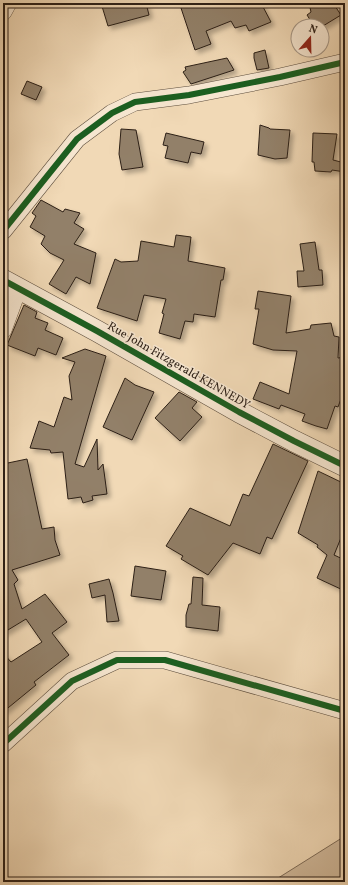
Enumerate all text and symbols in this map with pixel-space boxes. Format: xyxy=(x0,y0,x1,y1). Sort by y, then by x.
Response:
north arrow xyxy=(290,18,330,58)
text: N xyxy=(307,22,319,38)
street label: Rue John Fitzgerald KENNEDY xyxy=(104,318,253,414)

